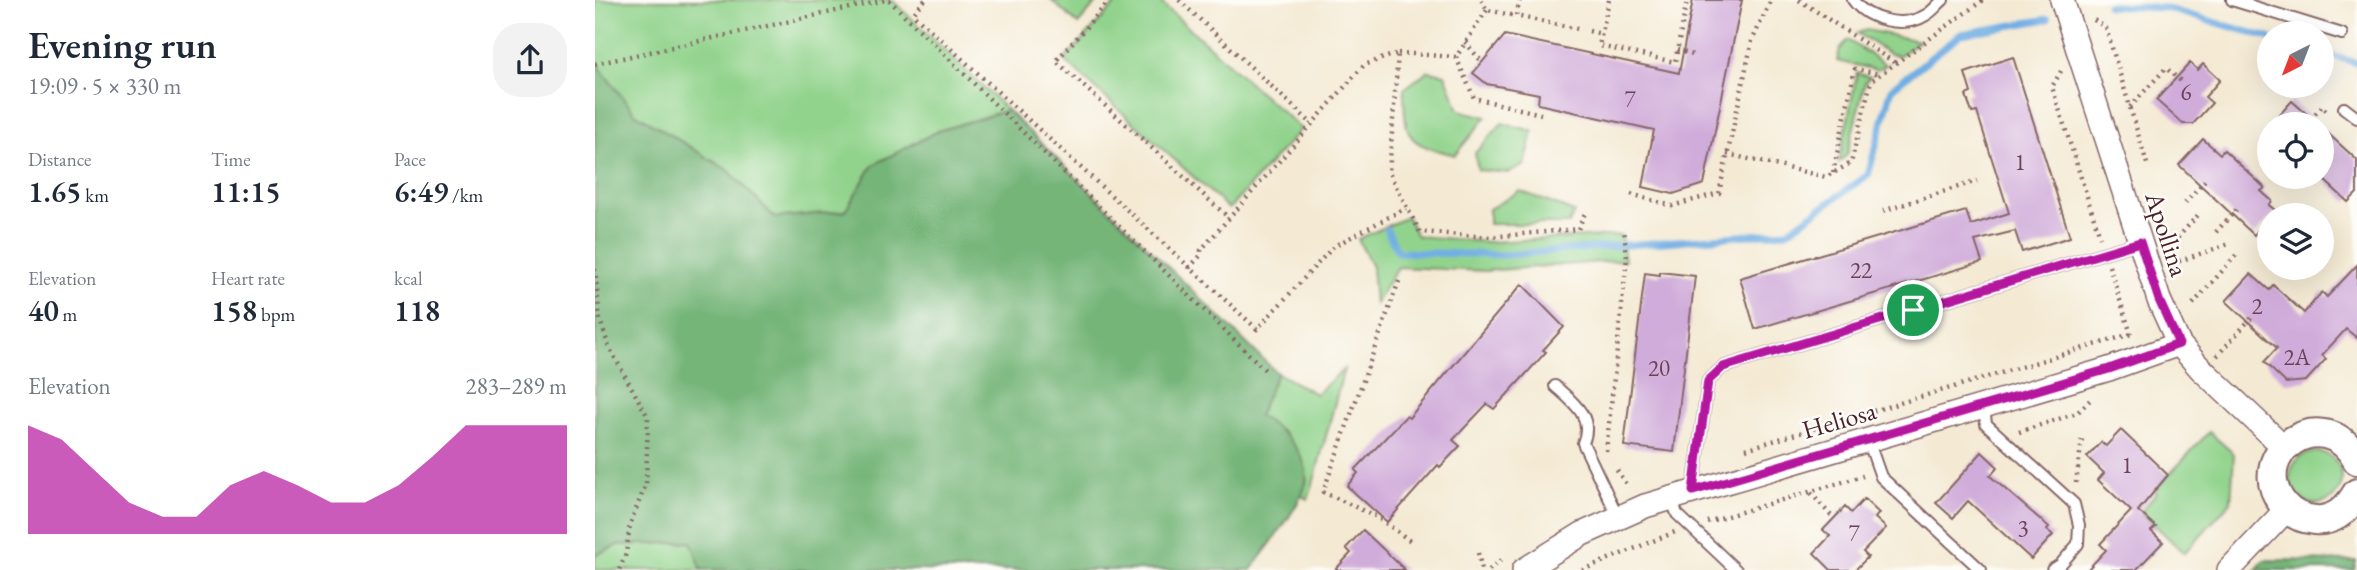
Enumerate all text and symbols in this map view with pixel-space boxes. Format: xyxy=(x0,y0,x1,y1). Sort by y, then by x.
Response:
text: Evening run xyxy=(28,20,217,69)
north arrow xyxy=(2257,21,2335,98)
map controls xyxy=(2257,21,2334,280)
button: share xyxy=(493,23,567,97)
text: 19:09 · 5 × 330 m xyxy=(28,71,181,101)
house number: 6 xyxy=(2180,77,2192,107)
house number: 7 xyxy=(1624,84,1636,114)
button: locate xyxy=(2257,112,2334,189)
text: Distance xyxy=(28,147,91,172)
text: Time xyxy=(211,147,251,172)
text: Pace xyxy=(394,147,426,172)
house number: 1 xyxy=(2014,147,2026,177)
text: 1.65 xyxy=(28,172,81,211)
text: 11:15 xyxy=(211,172,281,211)
text: 6:49 xyxy=(394,172,448,211)
text: km xyxy=(81,183,109,208)
text: /km xyxy=(448,183,483,208)
street label: Apollina xyxy=(2137,186,2197,281)
button: layers xyxy=(2257,203,2334,280)
house number: 22 xyxy=(1850,255,1872,285)
text: Elevation xyxy=(28,266,96,291)
text: Heart rate xyxy=(211,266,285,291)
text: kcal xyxy=(394,266,423,291)
pin xyxy=(1883,280,1943,340)
text: 40 xyxy=(28,291,59,330)
text: 158 xyxy=(211,291,257,330)
text: 118 xyxy=(394,291,440,330)
icon: arrive xyxy=(1894,291,1932,329)
house number: 2 xyxy=(2251,291,2263,321)
text: m xyxy=(59,302,77,327)
text: bpm xyxy=(257,302,295,327)
house number: 2A xyxy=(2284,342,2312,372)
house number: 20 xyxy=(1648,353,1670,383)
text: Elevation xyxy=(28,371,111,401)
text: 283–289 m xyxy=(466,371,567,401)
street label: Heliosa xyxy=(1798,393,1881,447)
house number: 1 xyxy=(2121,450,2133,480)
house number: 3 xyxy=(2017,513,2029,543)
house number: 7 xyxy=(1848,518,1860,548)

